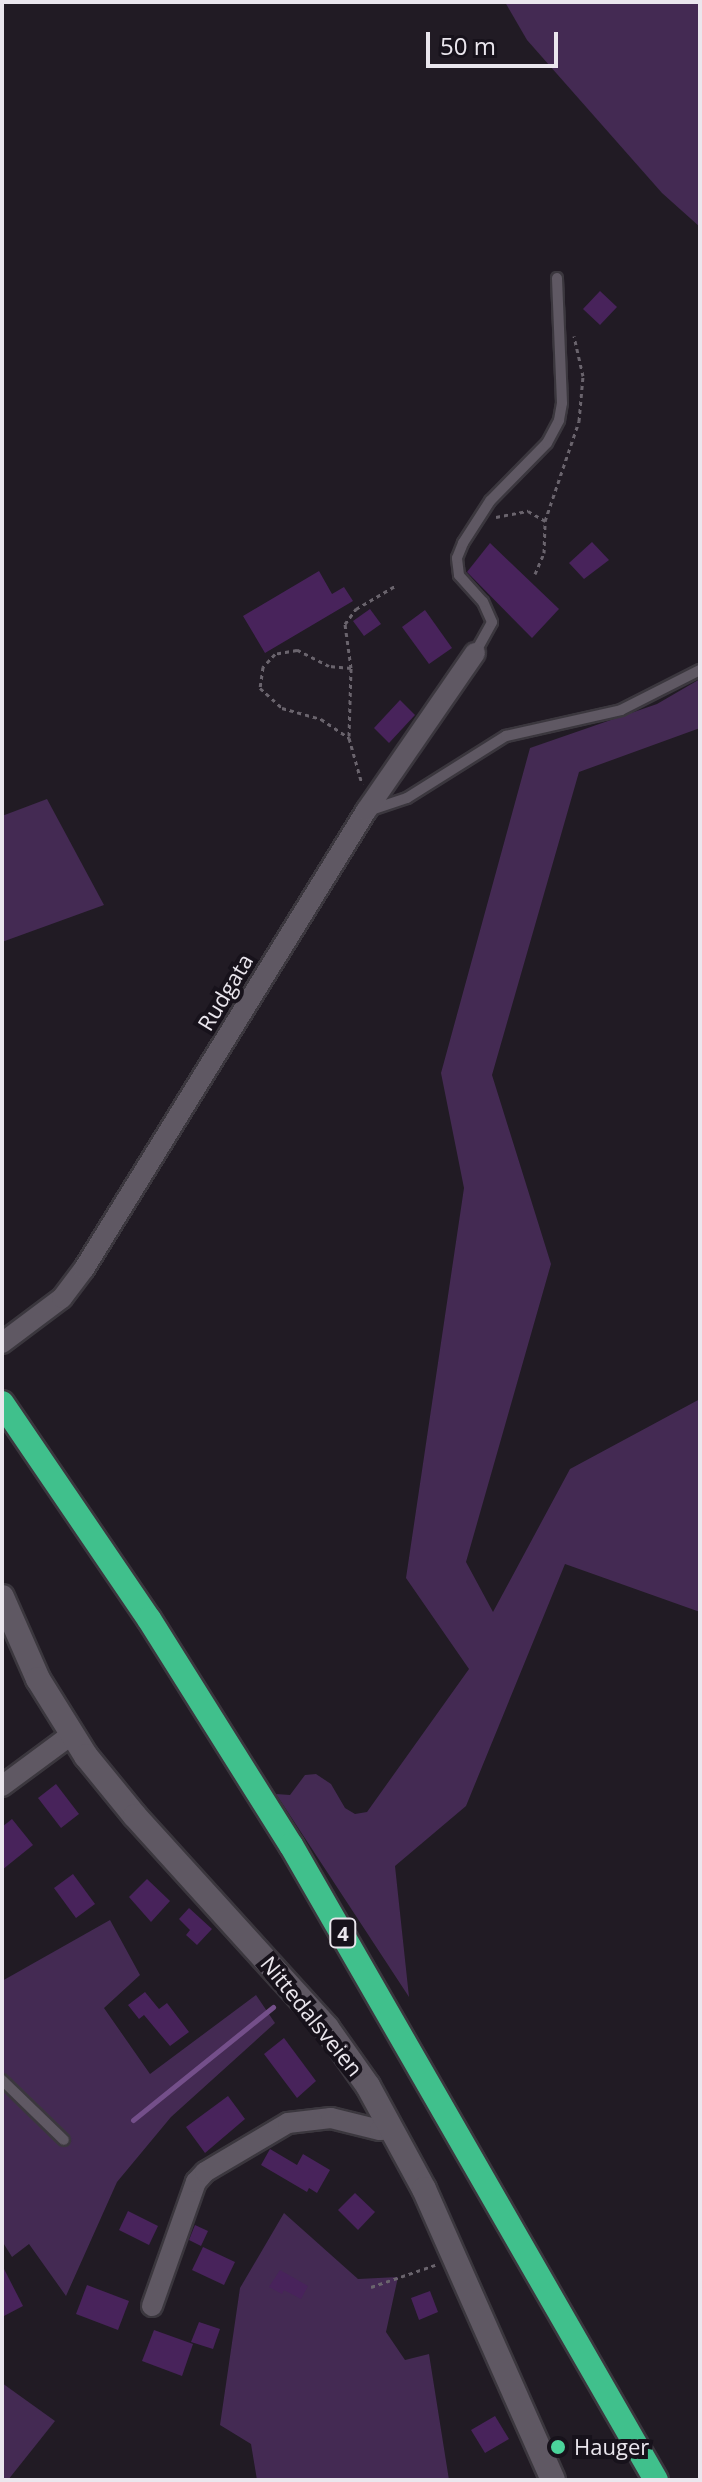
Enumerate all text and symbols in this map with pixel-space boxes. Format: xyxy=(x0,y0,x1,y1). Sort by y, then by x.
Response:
scale bar xyxy=(430,16,562,66)
text: 50 m xyxy=(440,29,496,62)
street label: Rudgata xyxy=(192,949,258,1035)
road number: 4 xyxy=(329,1917,357,1949)
street label: Nittedalsveien xyxy=(256,1951,368,2081)
place label: Hauger xyxy=(574,2434,649,2460)
marker: Hauger xyxy=(549,2438,567,2456)

